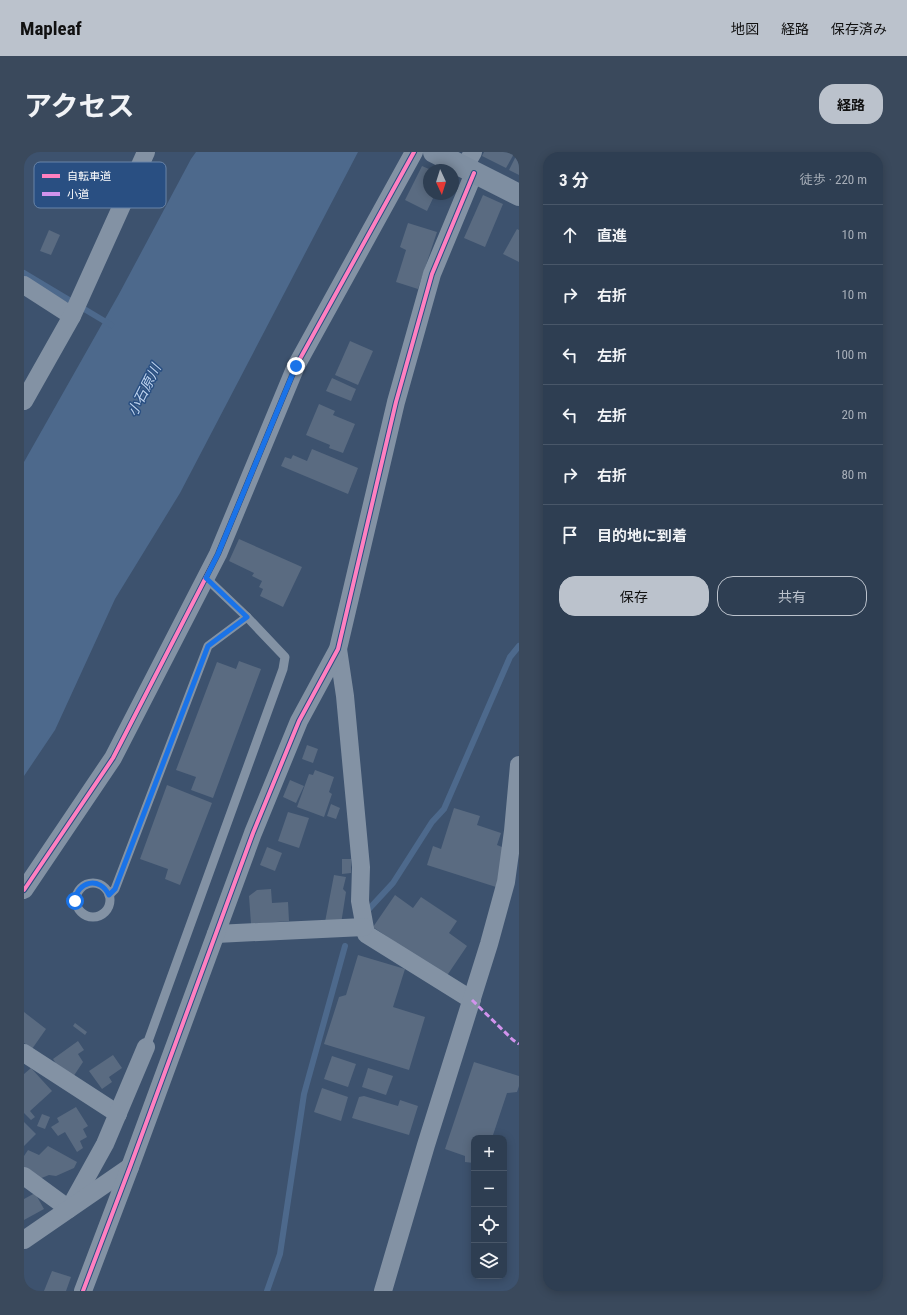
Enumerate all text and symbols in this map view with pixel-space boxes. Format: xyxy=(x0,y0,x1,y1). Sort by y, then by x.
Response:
text: Mapleaf xyxy=(20,17,82,40)
text: 地図 xyxy=(731,21,759,37)
text: 経路 xyxy=(781,21,809,37)
text: 保存済み xyxy=(831,21,887,37)
button: 経路 xyxy=(819,84,883,124)
text: アクセス xyxy=(24,90,135,123)
legend xyxy=(34,162,166,208)
north arrow xyxy=(423,164,459,200)
text: 自転車道 xyxy=(67,170,111,183)
text: 3 分 xyxy=(559,170,589,190)
text: 徒歩 · 220 m xyxy=(800,172,867,187)
text: 小道 xyxy=(67,188,89,201)
icon: ahead xyxy=(559,224,581,246)
text: 直進 xyxy=(597,227,627,245)
text: 10 m xyxy=(841,227,867,242)
icon: right xyxy=(559,284,581,306)
text: 右折 xyxy=(597,287,627,305)
text: 10 m xyxy=(841,287,867,302)
icon: left xyxy=(559,344,581,366)
text: 左折 xyxy=(597,347,627,365)
text: 100 m xyxy=(835,347,867,362)
route end xyxy=(287,357,305,375)
water label: 小石原川 xyxy=(124,360,165,419)
icon: left xyxy=(559,404,581,426)
text: 左折 xyxy=(597,407,627,425)
text: 20 m xyxy=(841,407,867,422)
icon: right xyxy=(559,464,581,486)
text: 右折 xyxy=(597,467,627,485)
text: 80 m xyxy=(841,467,867,482)
icon: arrive xyxy=(559,524,581,546)
text: 目的地に到着 xyxy=(597,527,687,545)
button: 保存 xyxy=(559,576,709,616)
button: 共有 xyxy=(717,576,867,616)
route start xyxy=(66,892,84,910)
map controls xyxy=(471,1135,507,1279)
button: + xyxy=(471,1135,507,1171)
button: − xyxy=(471,1171,507,1207)
button: locate xyxy=(471,1207,507,1243)
button: layers xyxy=(471,1243,507,1279)

